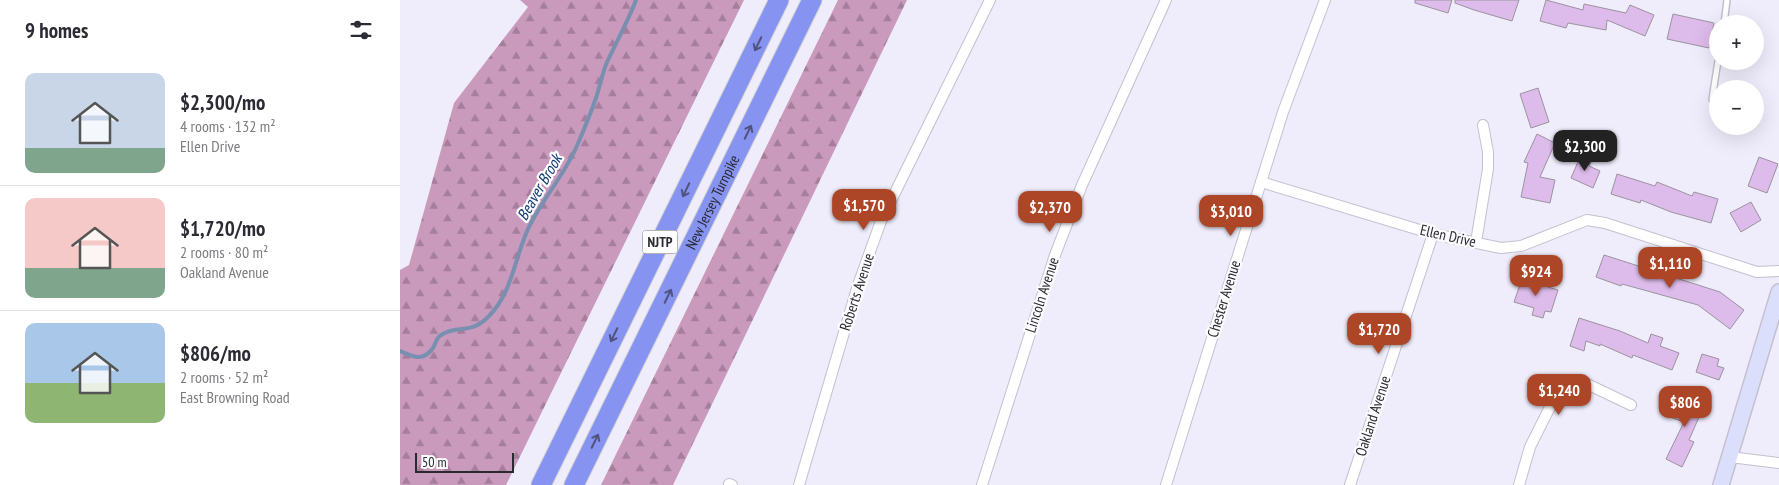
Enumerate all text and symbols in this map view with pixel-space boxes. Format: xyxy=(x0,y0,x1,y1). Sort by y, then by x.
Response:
map controls xyxy=(1709,15,1764,135)
button: + xyxy=(1709,15,1764,70)
icon: filters xyxy=(347,16,375,44)
text: 9 homes xyxy=(25,17,88,44)
one-way arrow xyxy=(752,36,762,51)
button: − xyxy=(1709,80,1764,135)
text: $2,300/mo xyxy=(180,89,265,116)
icon: home xyxy=(65,93,125,153)
text: 4 rooms · 132 m² xyxy=(180,116,276,136)
one-way arrow xyxy=(744,125,753,140)
pin: $2,300 xyxy=(1544,130,1626,172)
text: Ellen Drive xyxy=(180,136,240,156)
text: $2,300 xyxy=(1564,136,1606,156)
water label: Beaver Brook xyxy=(512,149,567,224)
street label: New Jersey Turnpike xyxy=(681,151,744,253)
one-way arrow xyxy=(681,182,691,197)
pin: $1,570 xyxy=(823,188,905,231)
pin: $2,370 xyxy=(1009,190,1091,233)
pin: $3,010 xyxy=(1190,194,1272,237)
text: $1,570 xyxy=(843,195,885,215)
text: $2,370 xyxy=(1029,197,1071,217)
text: $3,010 xyxy=(1210,201,1252,221)
text: $1,720/mo xyxy=(180,215,265,242)
icon: home xyxy=(65,218,125,278)
street label: Ellen Drive xyxy=(1418,220,1478,251)
road number: NJTP xyxy=(642,230,678,253)
text: 2 rooms · 80 m² xyxy=(180,242,268,262)
pin: $1,110 xyxy=(1629,246,1711,289)
street label: Roberts Avenue xyxy=(835,251,878,333)
text: $1,110 xyxy=(1649,253,1691,273)
pin: $924 xyxy=(1506,254,1566,297)
street label: Lincoln Avenue xyxy=(1020,255,1063,335)
street label: Chester Avenue xyxy=(1203,258,1244,340)
text: $924 xyxy=(1521,261,1551,281)
text: Oakland Avenue xyxy=(180,262,269,282)
one-way arrow xyxy=(664,289,673,304)
pin: $1,720 xyxy=(1338,312,1420,355)
text: $1,720 xyxy=(1358,319,1400,339)
one-way arrow xyxy=(609,328,619,343)
text: $806/mo xyxy=(180,340,251,367)
icon: home xyxy=(65,343,125,403)
text: 2 rooms · 52 m² xyxy=(180,367,268,387)
street label: Oakland Avenue xyxy=(1351,373,1394,458)
pin: $1,240 xyxy=(1518,374,1600,416)
text: $1,240 xyxy=(1538,380,1580,400)
pin: $806 xyxy=(1655,386,1715,428)
text: East Browning Road xyxy=(180,387,290,407)
text: $806 xyxy=(1670,392,1700,412)
one-way arrow xyxy=(590,434,600,449)
scale bar xyxy=(415,450,514,473)
text: 50 m xyxy=(422,453,447,471)

